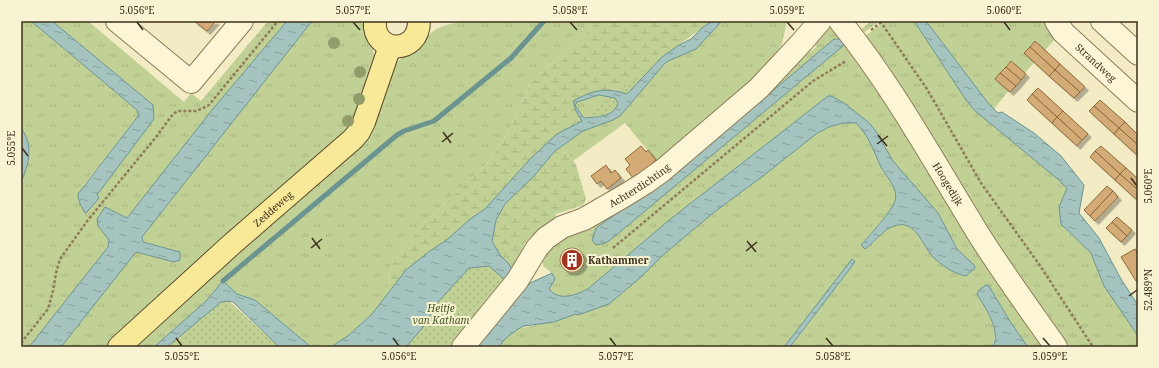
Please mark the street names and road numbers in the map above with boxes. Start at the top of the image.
street label: Strandweg [1072,40,1120,85]
street label: Achterdichting [606,160,674,210]
street label: Hoogedijk [930,160,967,209]
street label: Zeddeweg [250,187,296,230]

